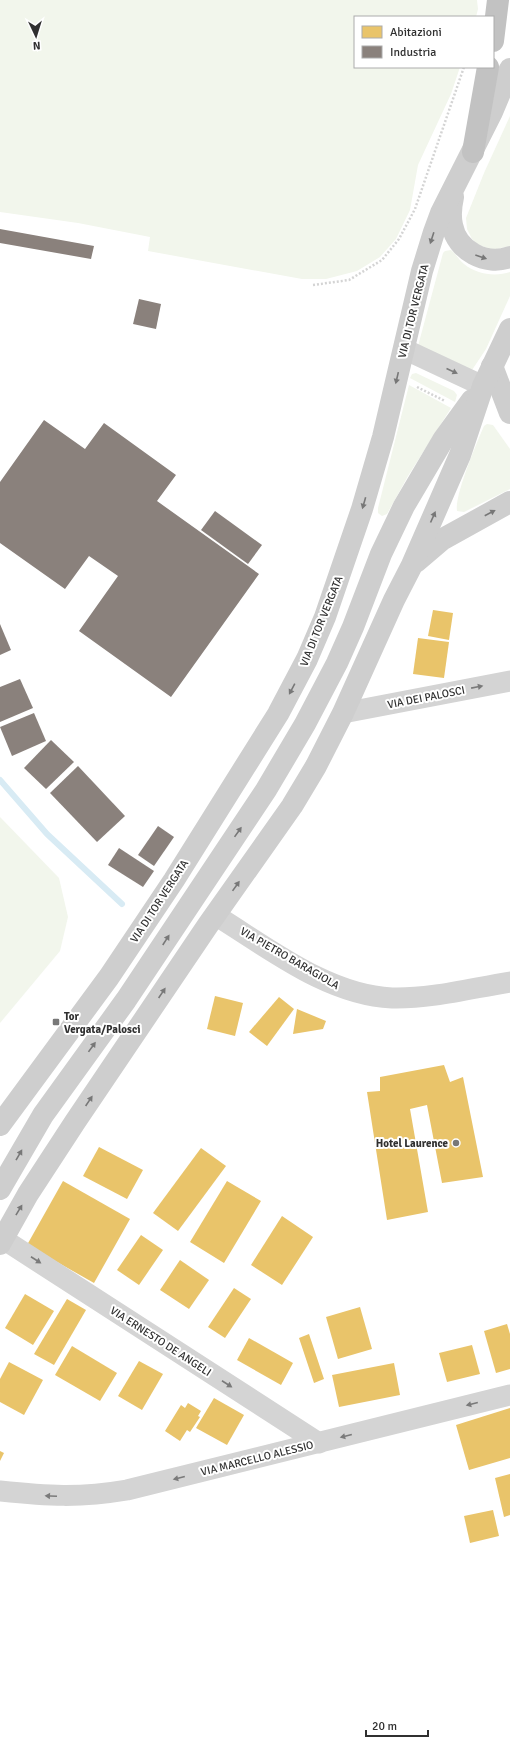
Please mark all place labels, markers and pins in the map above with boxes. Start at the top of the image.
place label: Tor Vergata/Palosci [64,1010,140,1036]
marker: Tor Vergata/Palosci [51,1017,61,1027]
place label: Hotel Laurence [376,1137,449,1150]
marker: Hotel Laurence [451,1138,461,1148]

